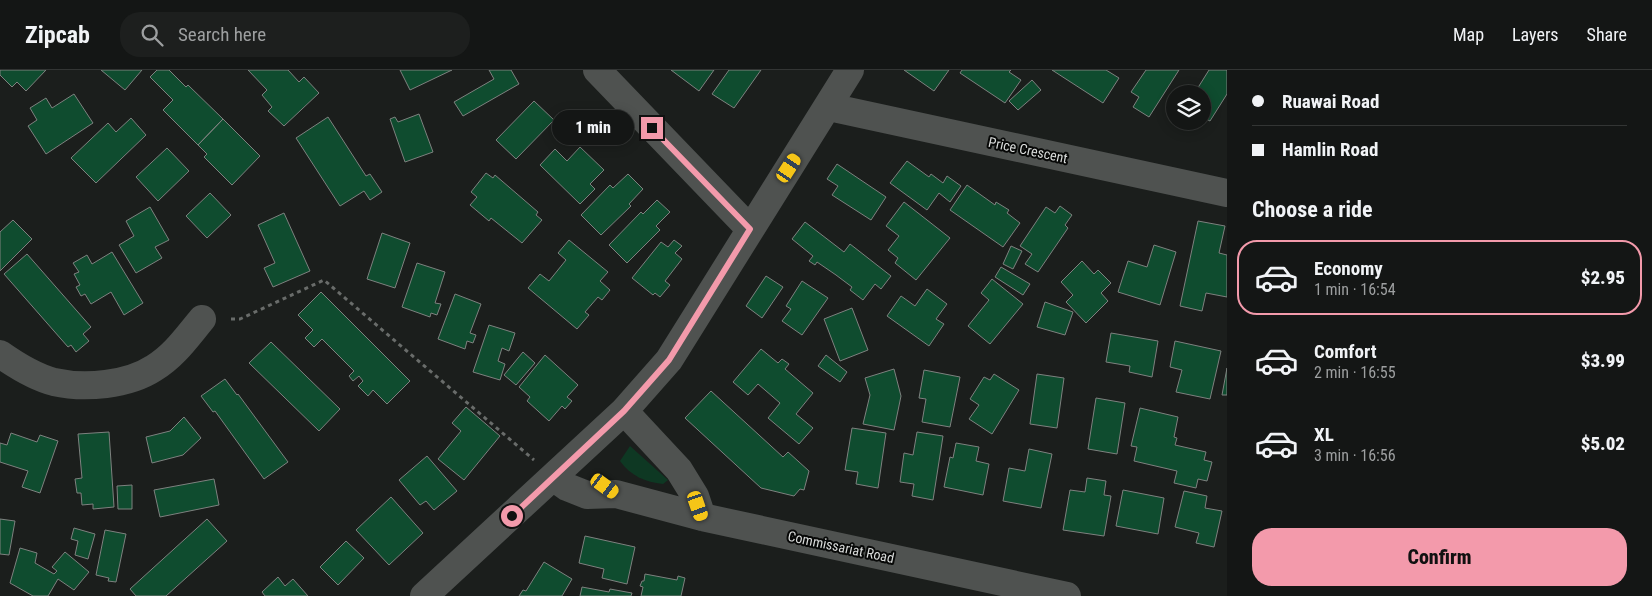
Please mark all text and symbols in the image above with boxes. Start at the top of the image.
search box [120,12,470,57]
text: Zipcab [25,21,90,49]
icon: search [138,21,166,49]
text: Search here [178,23,266,46]
text: Map [1453,24,1484,45]
text: Layers [1512,24,1559,45]
text: Share [1587,24,1627,45]
map controls [1166,85,1211,130]
button: layers [1166,85,1211,130]
text: Ruawai Road [1282,90,1379,113]
callout: 1 min [552,110,634,146]
route end [641,117,663,139]
text: 1 min [575,118,611,137]
street label: Price Crescent [987,134,1069,166]
text: Hamlin Road [1282,138,1378,161]
car [774,151,803,185]
text: Choose a ride [1252,197,1373,222]
icon: car [1254,255,1299,300]
text: Economy [1314,257,1383,280]
text: $2.95 [1581,266,1625,289]
text: 1 min · 16:54 [1314,280,1396,299]
icon: car [1254,338,1299,383]
text: Comfort [1314,340,1377,363]
text: $3.99 [1581,349,1625,372]
text: 2 min · 16:55 [1314,363,1396,382]
icon: car [1254,421,1299,466]
text: XL [1314,423,1334,446]
text: $5.02 [1581,432,1625,455]
text: 3 min · 16:56 [1314,446,1396,465]
car [588,471,621,501]
car [686,489,709,523]
route start [501,505,523,527]
street label: Commissariat Road [786,528,896,566]
button: Confirm [1252,528,1627,586]

